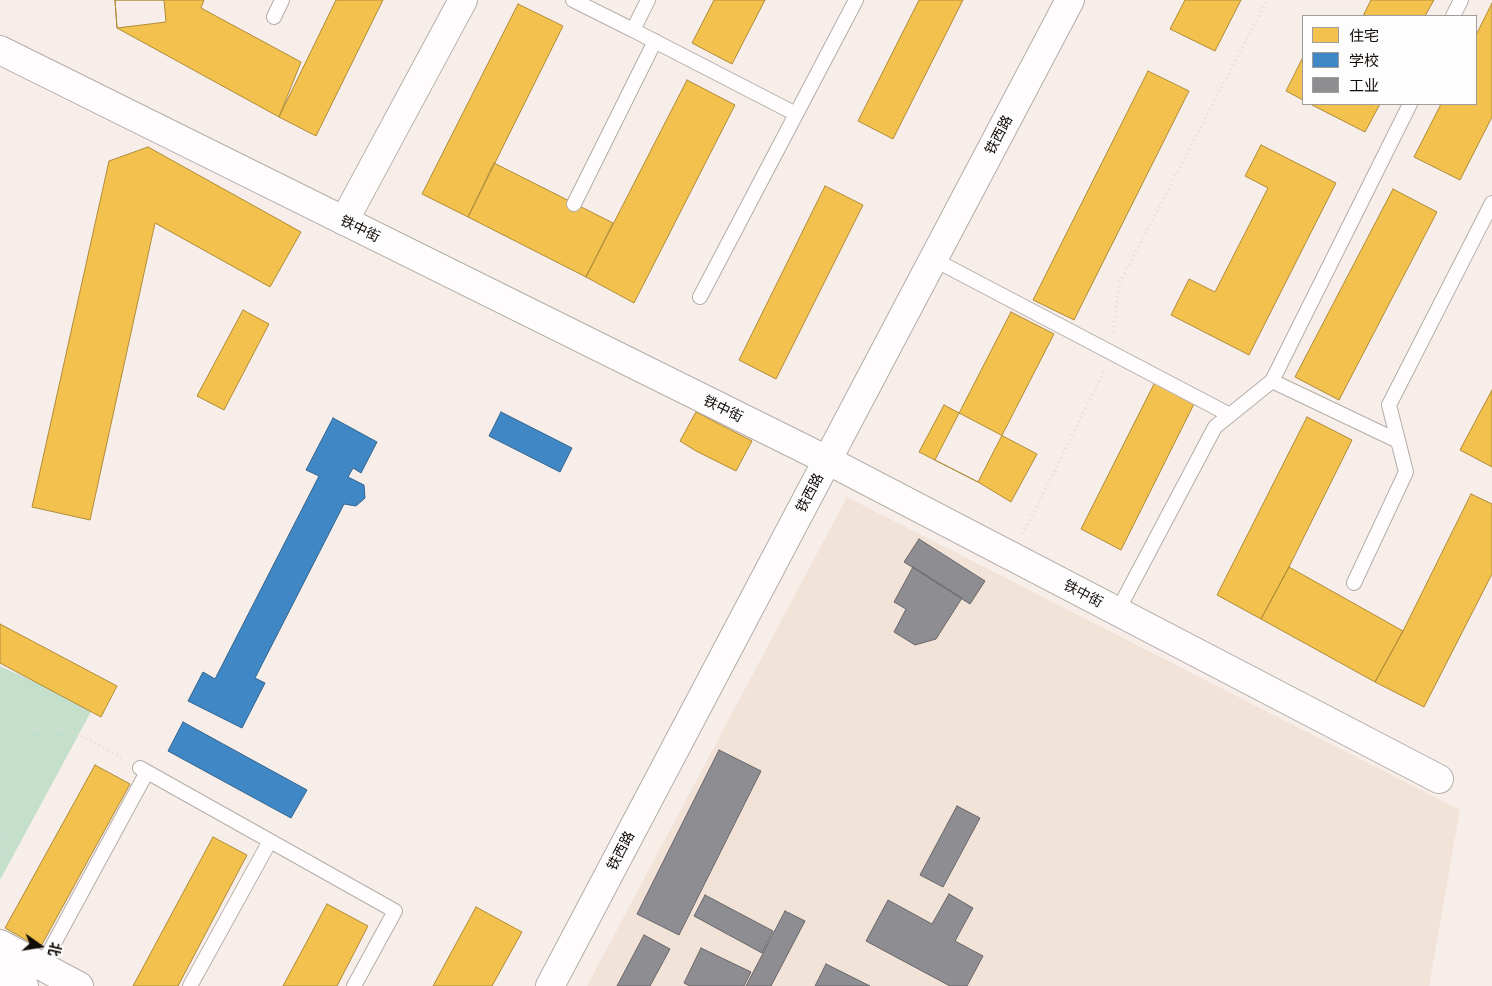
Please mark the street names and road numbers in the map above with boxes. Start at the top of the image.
street label: 铁西路 [982,113,1016,157]
street label: 铁中街 [337,212,383,246]
street label: 铁中街 [700,392,746,426]
street label: 铁西路 [793,471,827,515]
street label: 铁中街 [1061,577,1105,611]
street label: 铁西路 [604,829,638,873]

